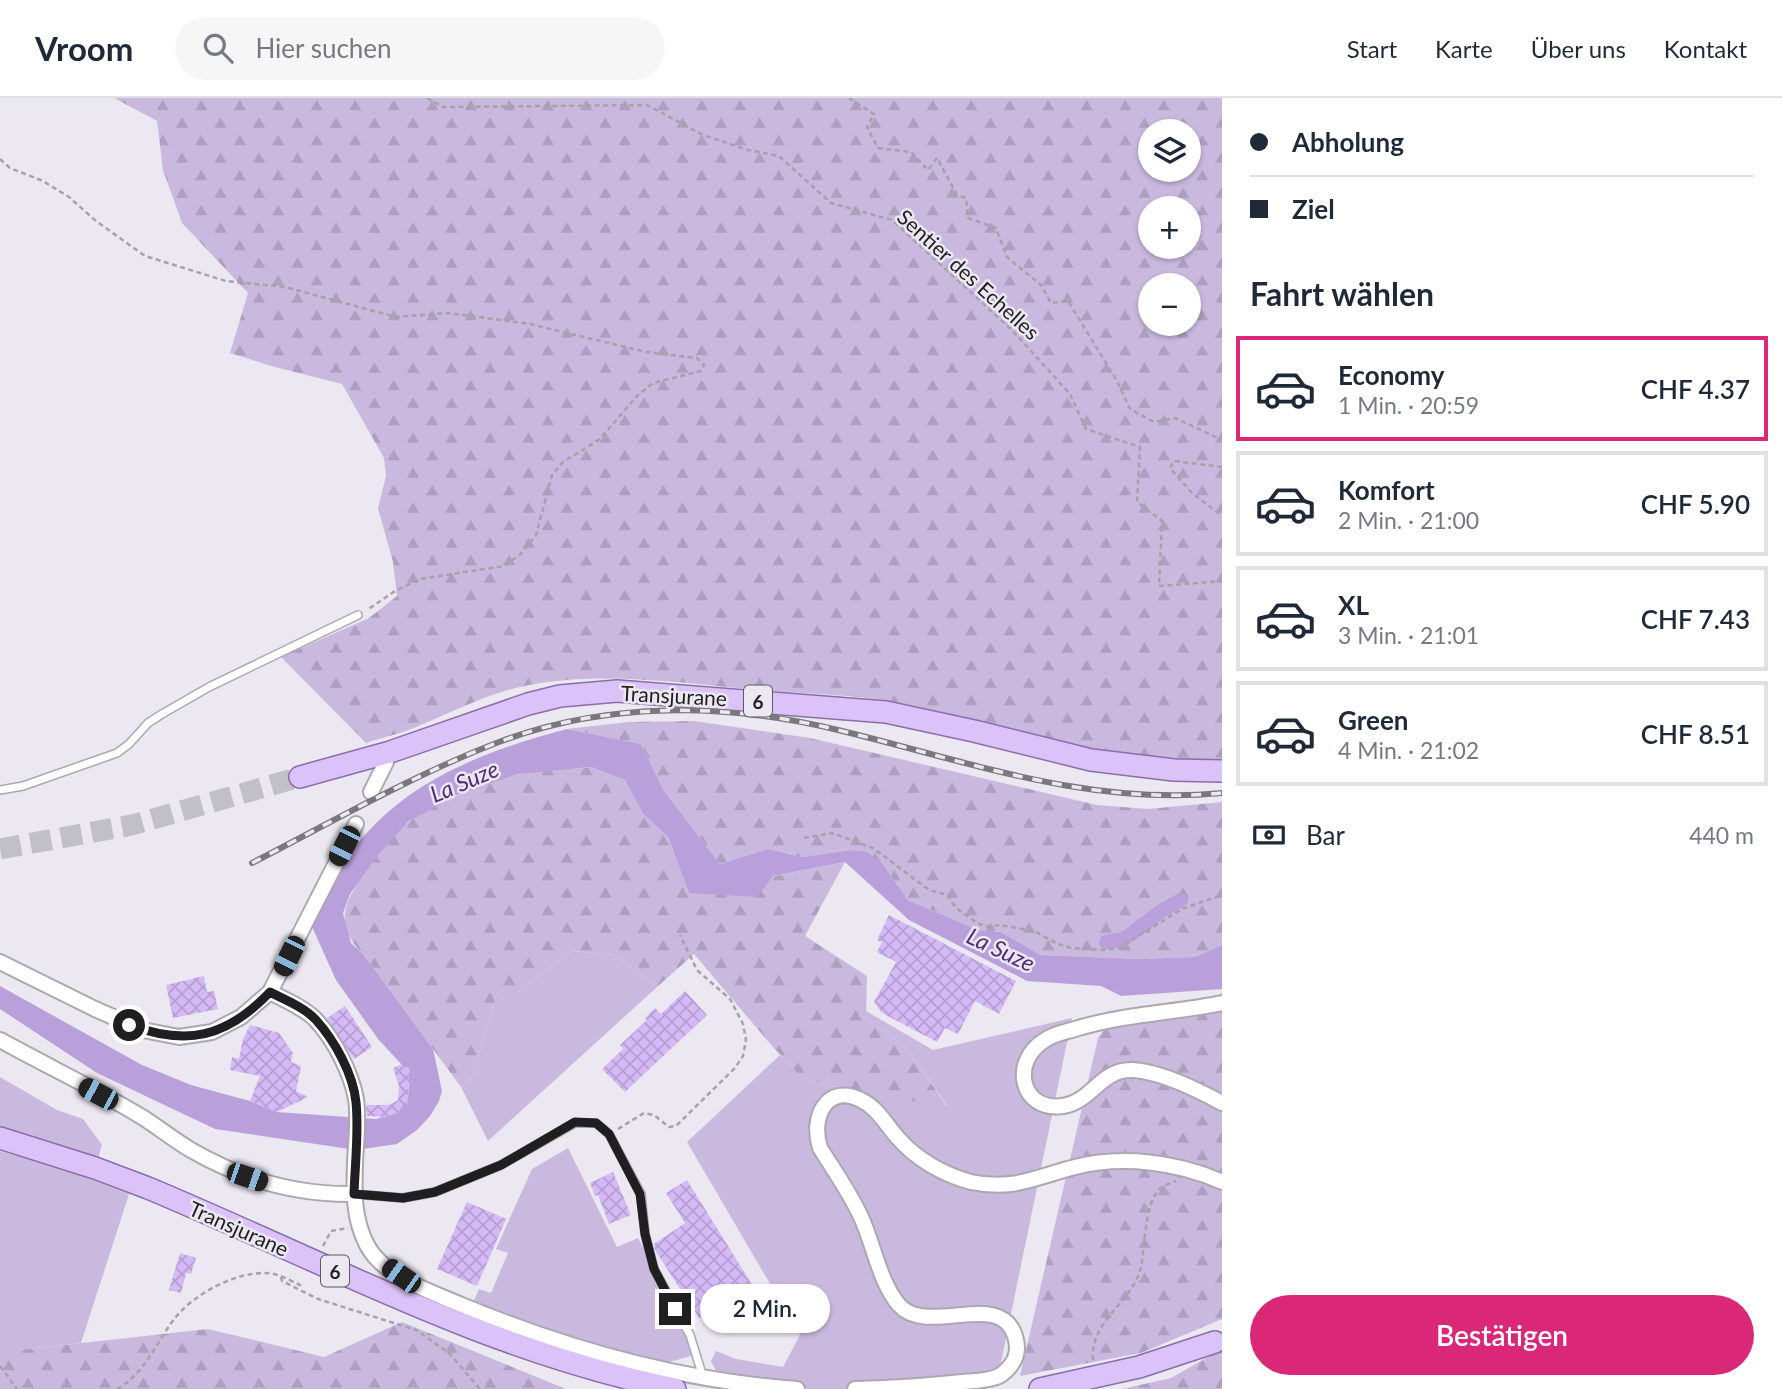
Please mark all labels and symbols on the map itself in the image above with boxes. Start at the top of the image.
street label: Sentier des Echelles [893,204,1045,344]
street label: Transjurane [620,680,728,710]
road number: 6 [744,686,772,716]
water label: La Suze [425,754,503,808]
car [326,823,363,869]
water label: La Suze [963,921,1039,977]
car [271,933,308,979]
route start [113,1009,145,1041]
car [75,1075,122,1113]
car [224,1160,271,1194]
street label: Transjurane [185,1195,293,1261]
car [378,1255,425,1297]
road number: 6 [321,1256,349,1287]
callout: 2 Min. [700,1284,829,1334]
route end [659,1293,691,1325]

